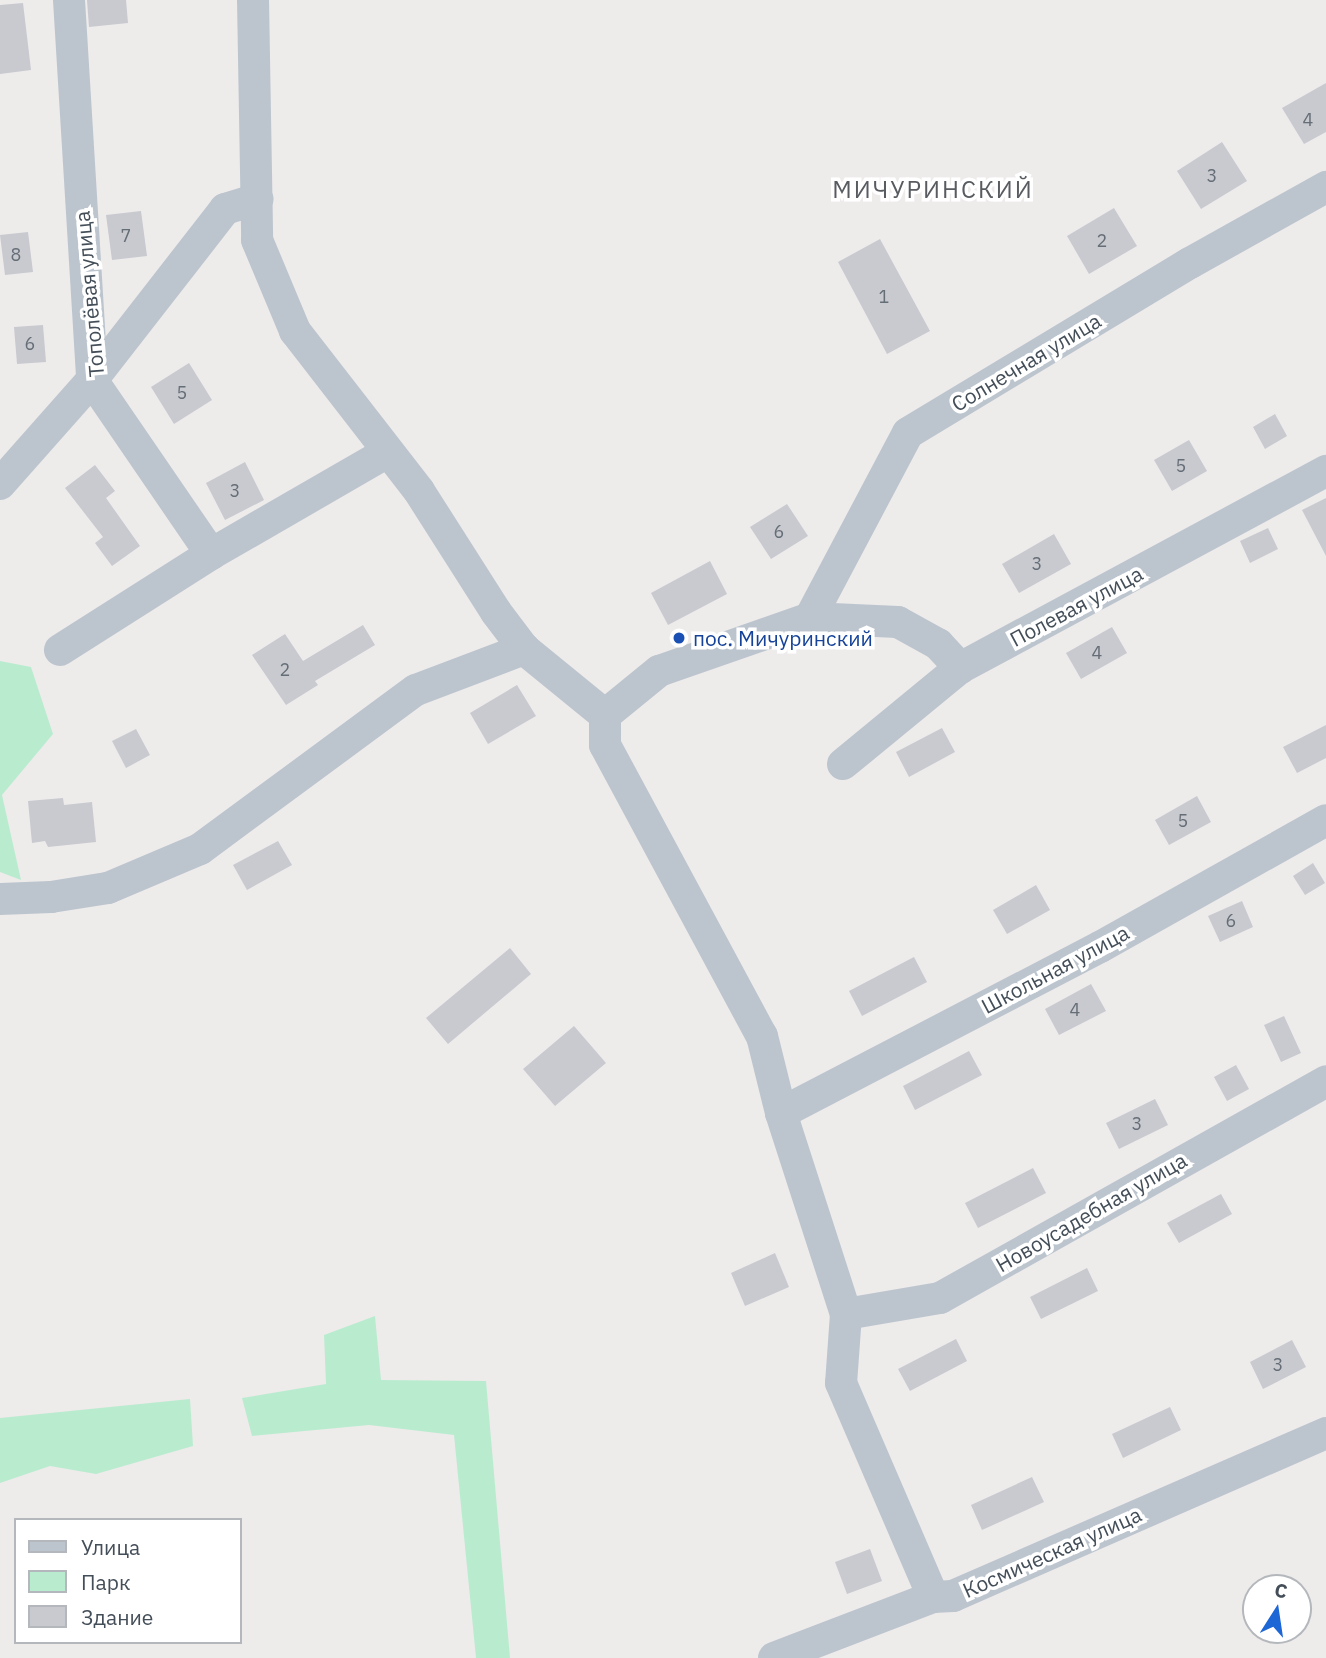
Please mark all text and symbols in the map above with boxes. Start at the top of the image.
house number: 4 [1303,109,1313,131]
house number: 3 [1207,165,1217,187]
district label: МИЧУРИНСКИЙ [834,176,1032,204]
street label: Тополёвая улица [69,210,109,378]
house number: 7 [121,225,131,247]
house number: 2 [1097,230,1107,252]
house number: 8 [11,244,21,266]
house number: 1 [879,286,889,308]
street label: Солнечная улица [947,308,1105,416]
house number: 6 [25,333,35,355]
house number: 5 [177,382,187,404]
house number: 5 [1176,455,1186,477]
house number: 3 [230,480,240,502]
house number: 6 [774,521,784,543]
house number: 3 [1032,553,1042,575]
street label: Полевая улица [1005,560,1147,652]
place label: пос. Мичуринский [693,625,873,651]
marker: пос. Мичуринский [671,630,687,646]
house number: 4 [1092,642,1102,664]
house number: 2 [280,659,290,681]
house number: 5 [1178,810,1188,832]
house number: 6 [1226,910,1236,932]
street label: Школьная улица [977,919,1133,1019]
house number: 4 [1070,999,1080,1021]
house number: 3 [1132,1113,1142,1135]
street label: Новоусадебная улица [991,1147,1191,1277]
house number: 3 [1273,1354,1283,1376]
street label: Космическая улица [959,1501,1145,1603]
legend [14,1518,242,1644]
text: Улица [81,1533,140,1561]
text: Парк [81,1568,131,1596]
north arrow [1242,1574,1312,1644]
text: С [1272,1577,1289,1603]
text: Здание [81,1603,153,1631]

